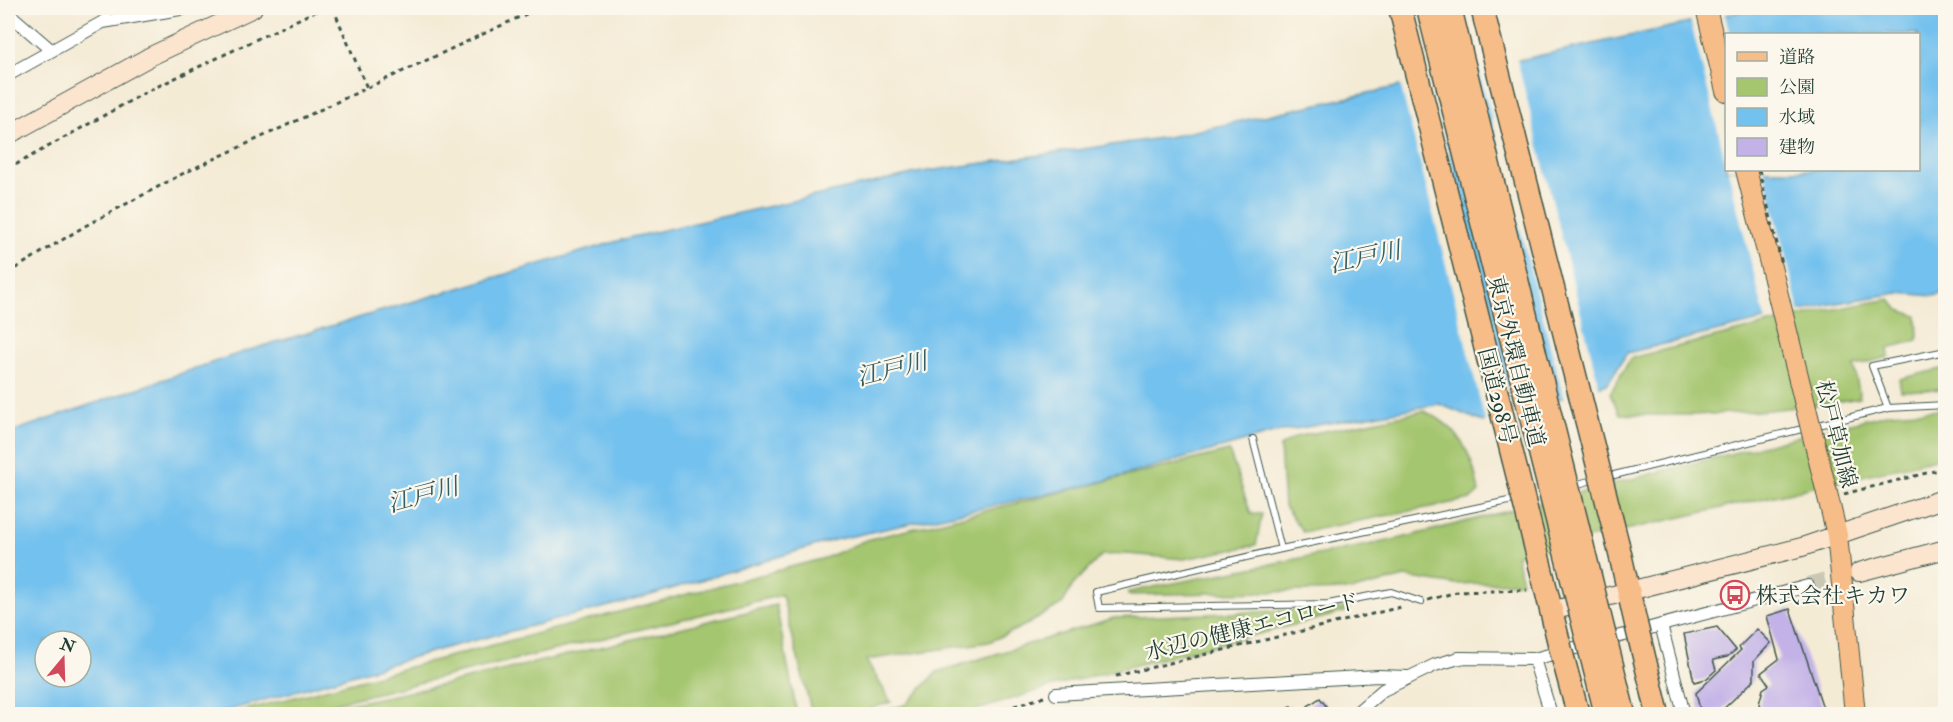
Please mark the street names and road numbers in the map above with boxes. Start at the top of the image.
street label: 東京外環自動車道 [1481,272,1551,450]
street label: 国道298号 [1472,345,1523,448]
street label: 松戸草加線 [1809,377,1863,491]
street label: 水辺の健康エコロード [1142,587,1362,667]

